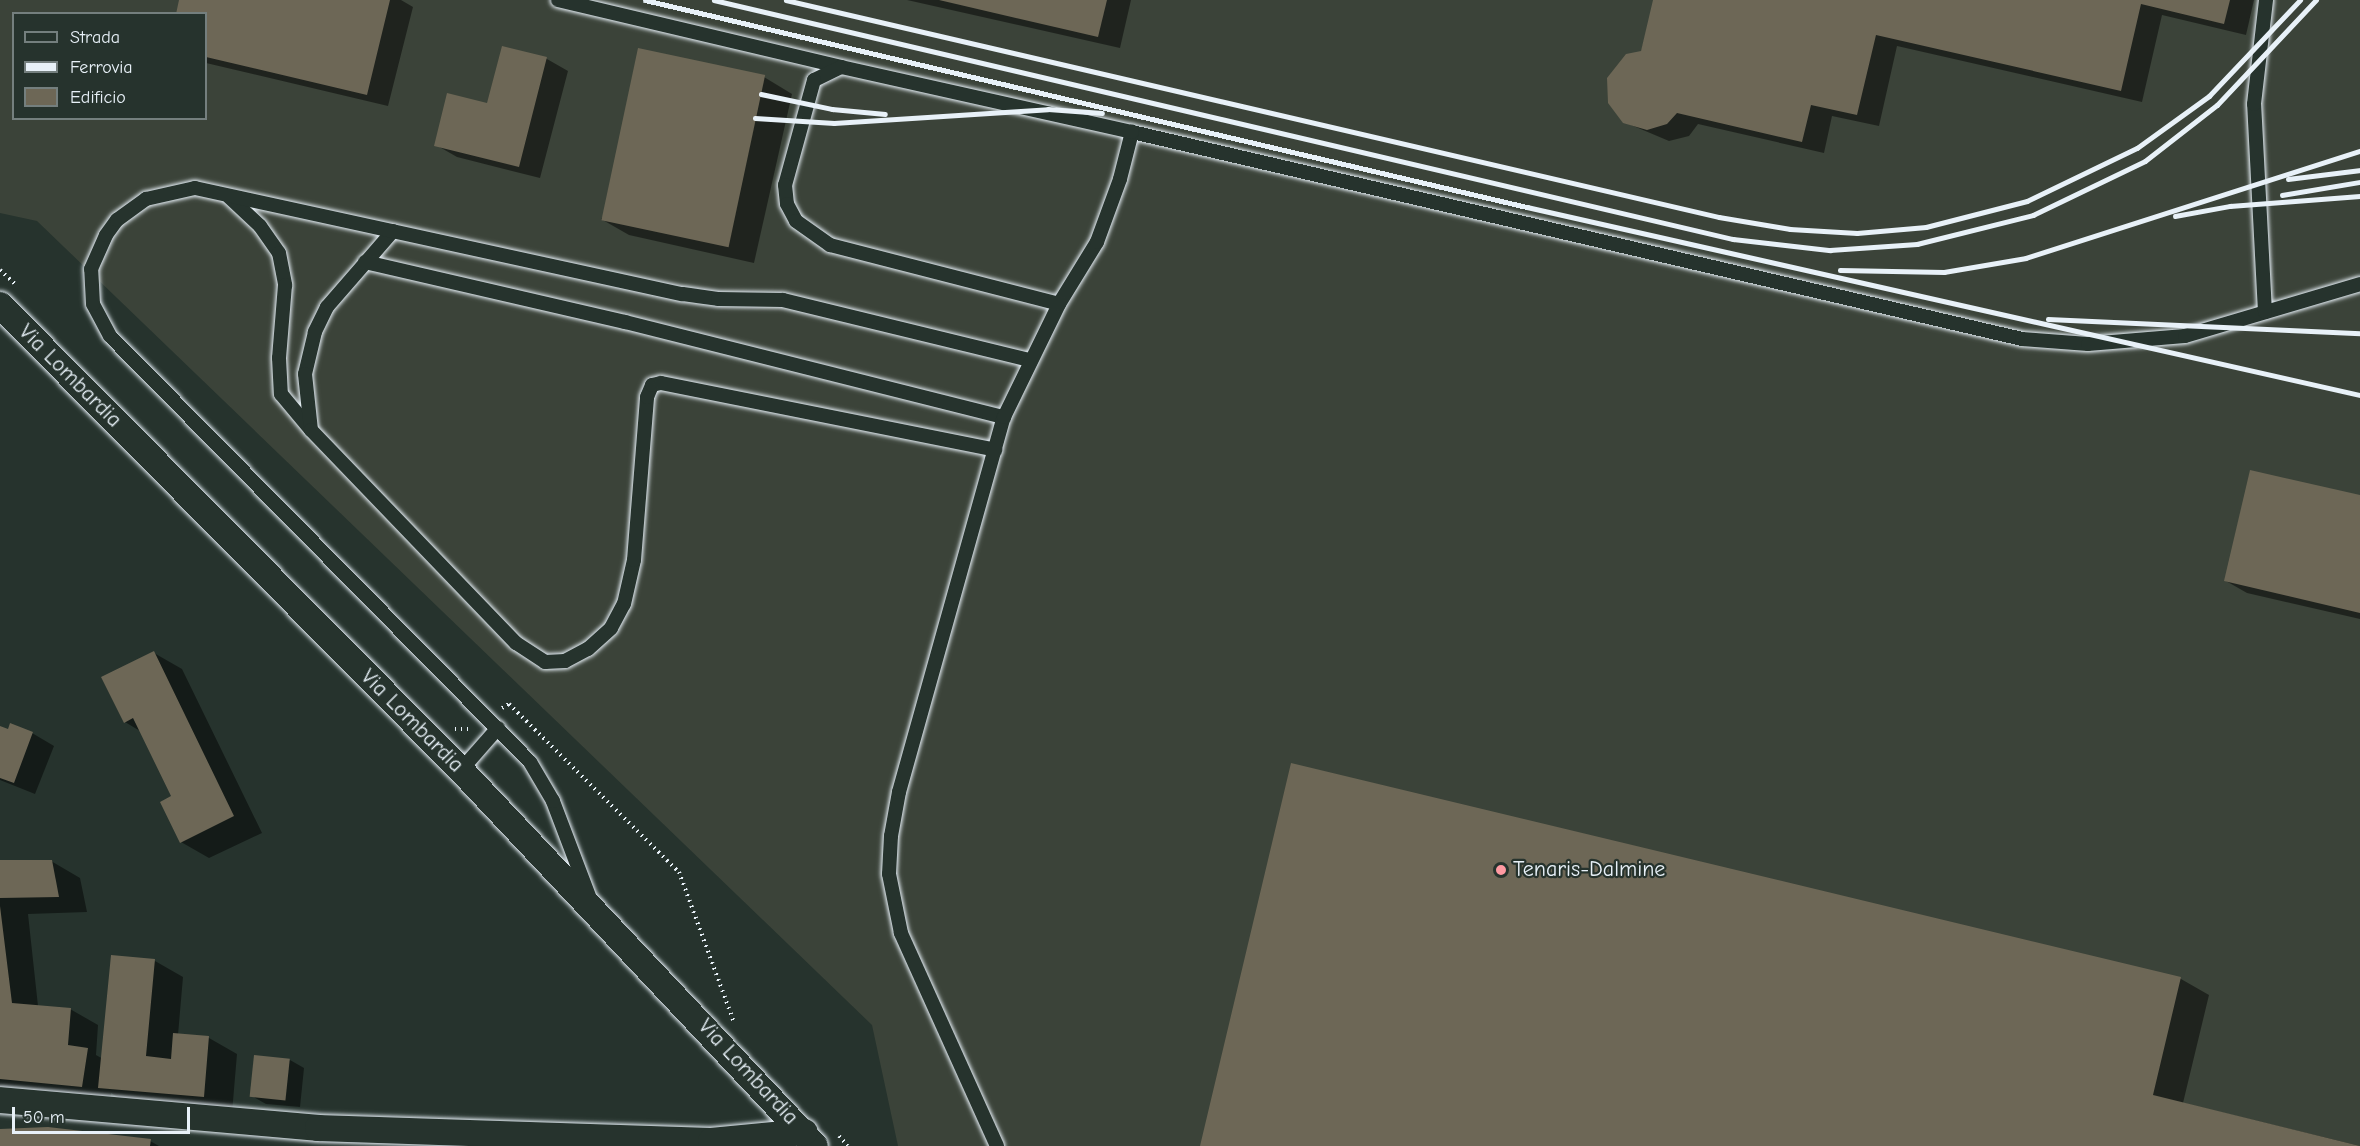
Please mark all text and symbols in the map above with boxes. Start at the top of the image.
legend [12,12,207,120]
text: Strada [70,27,120,48]
text: Ferrovia [70,57,133,78]
text: Edificio [70,87,126,108]
street label: Via Lombardia [13,319,127,433]
street label: Via Lombardia [355,664,469,778]
place label: Tenaris-Dalmine [1513,857,1665,883]
marker: Tenaris-Dalmine [1494,863,1508,877]
street label: Via Lombardia [692,1014,804,1130]
scale bar [15,1095,194,1133]
text: 50 m [23,1107,65,1128]

